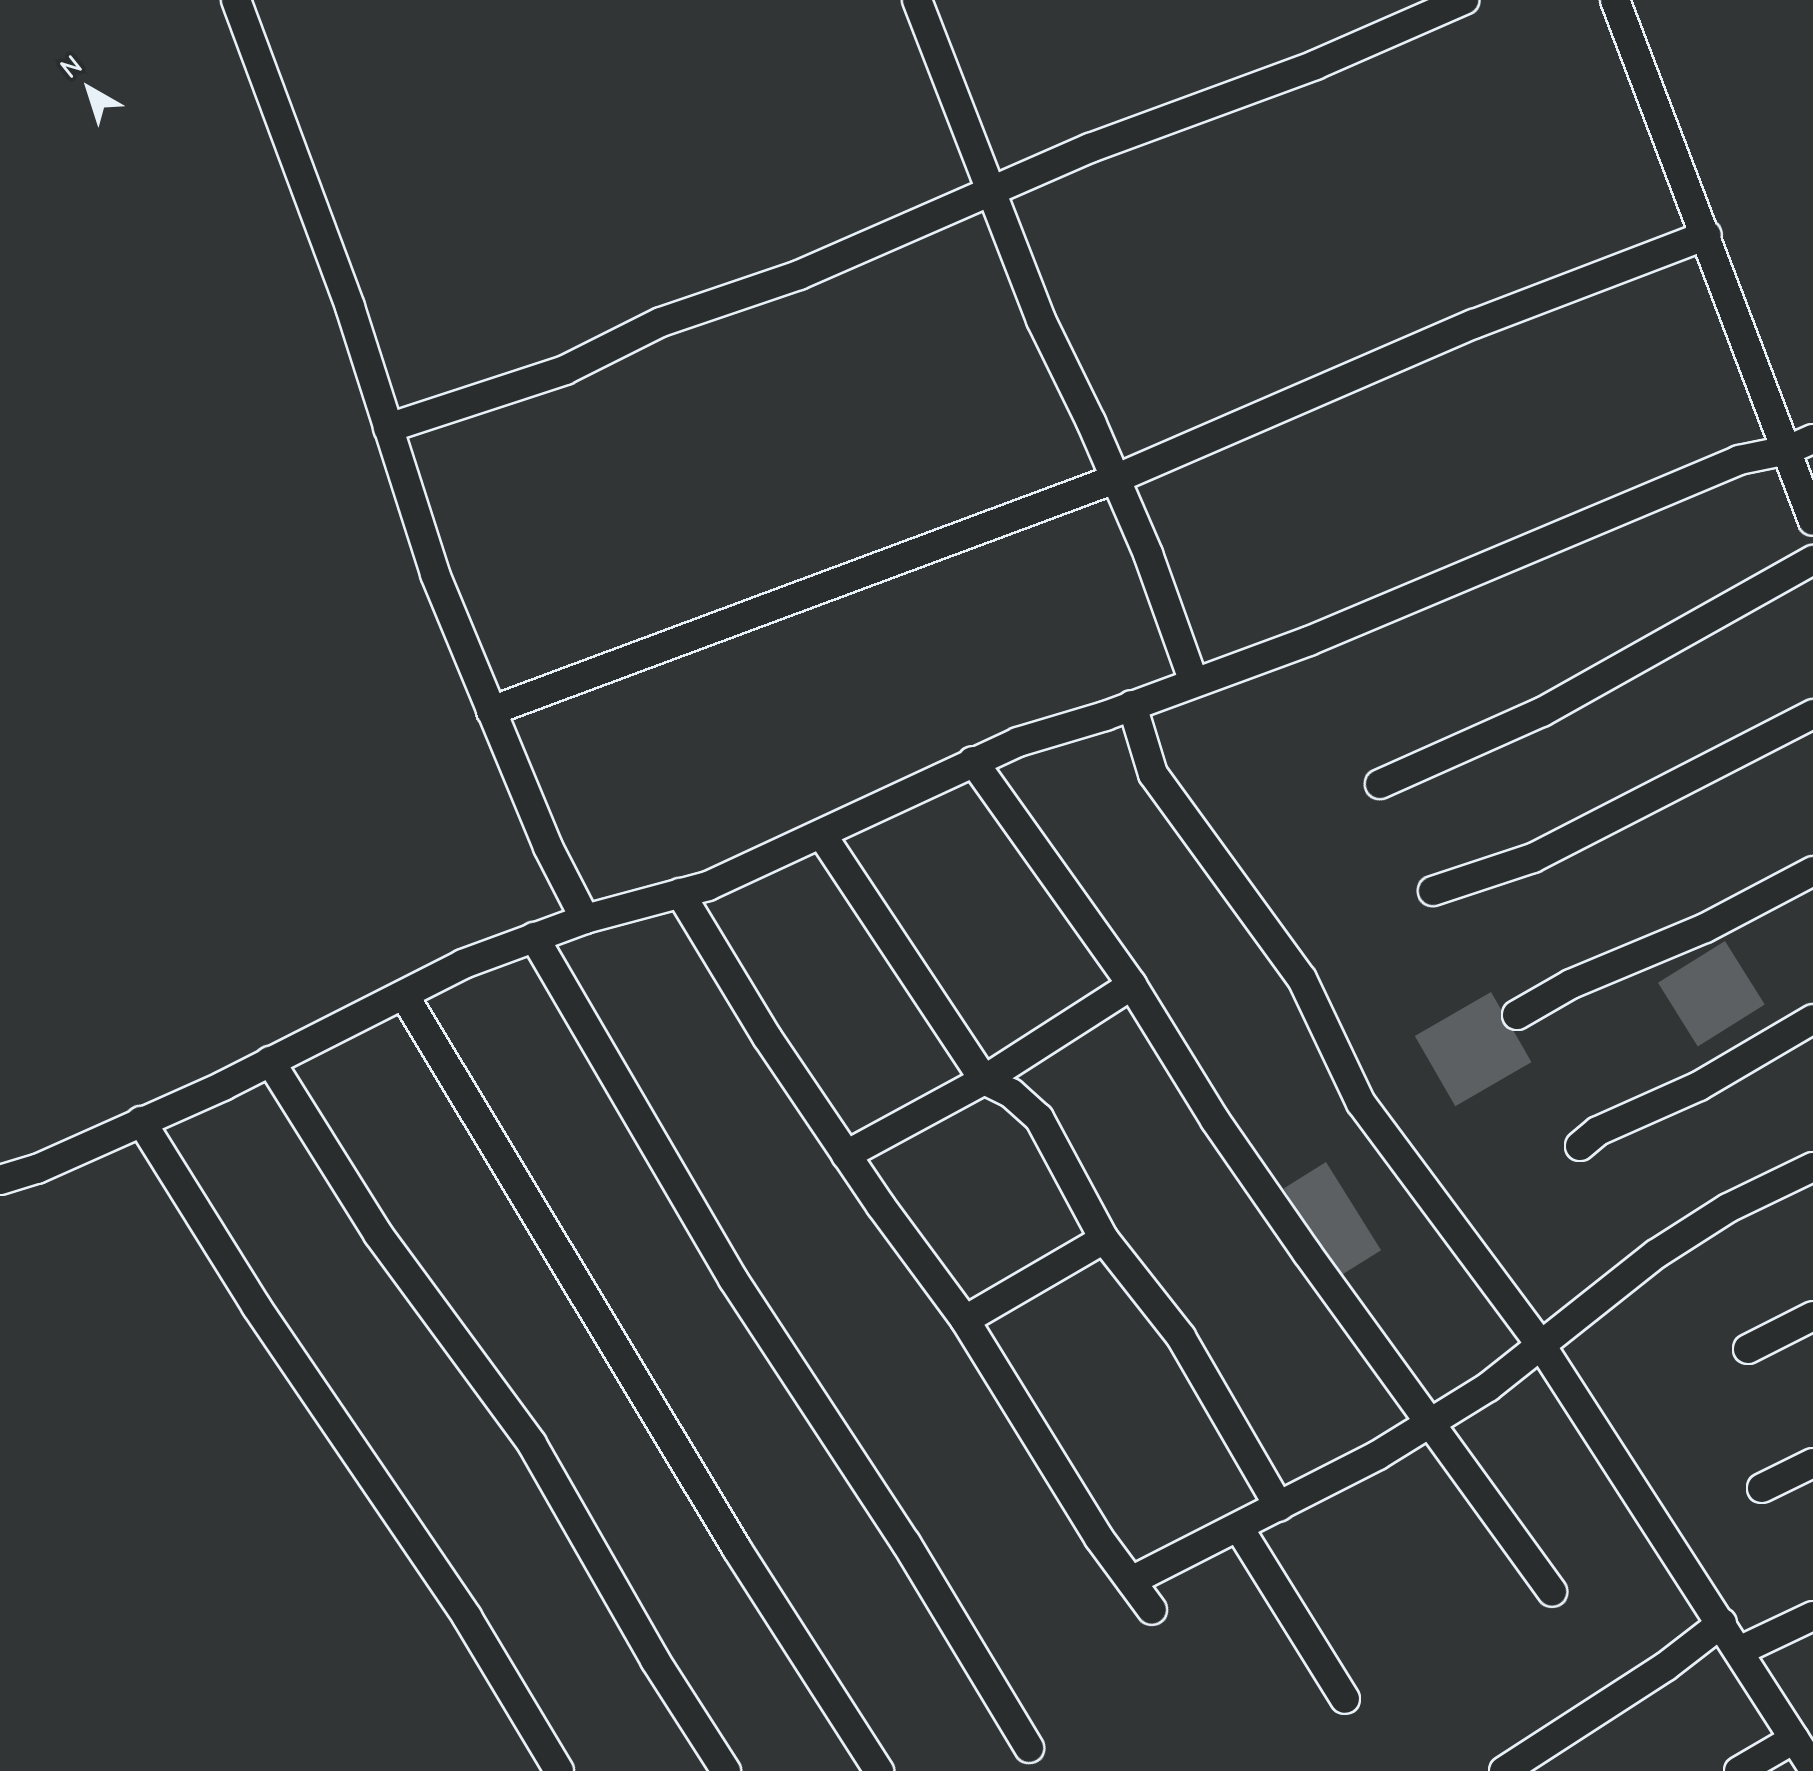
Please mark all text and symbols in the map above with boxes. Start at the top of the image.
north arrow [40,40,140,140]
text: N [54,49,88,85]

